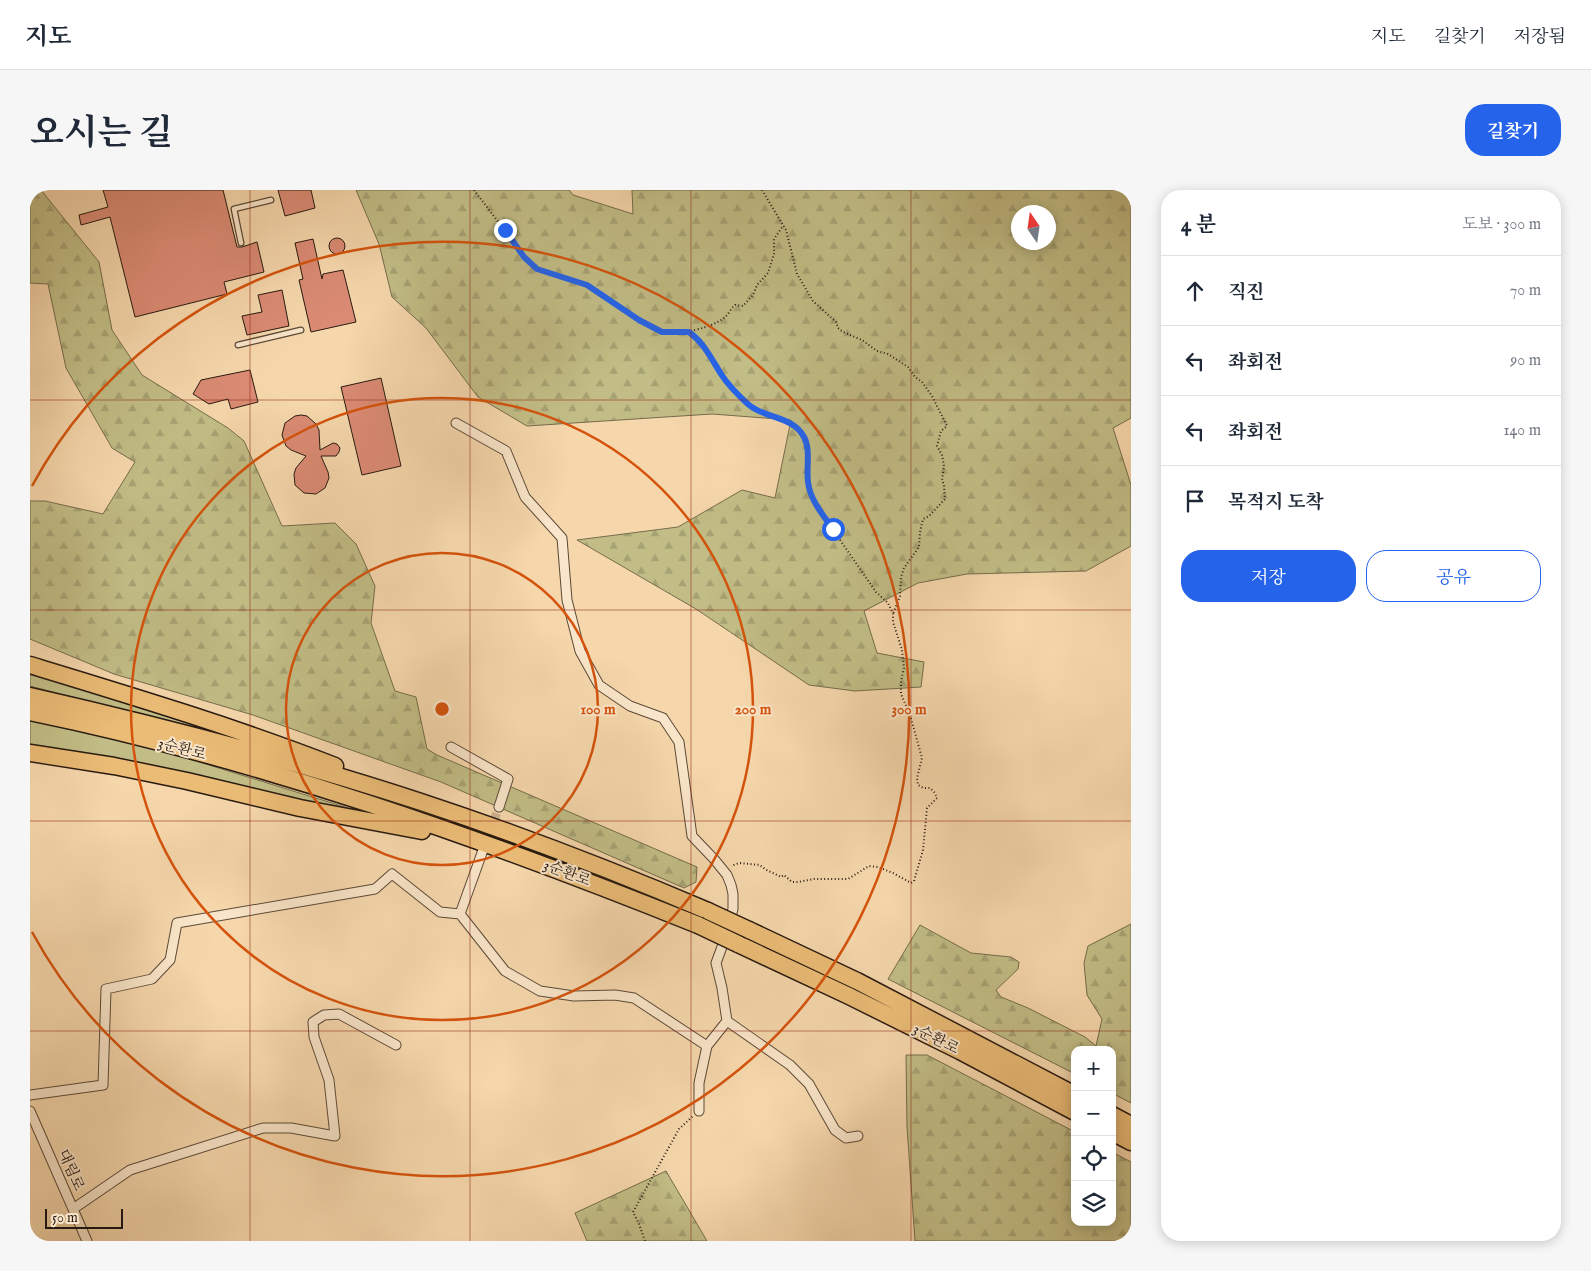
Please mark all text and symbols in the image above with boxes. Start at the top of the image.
text: 지도 [25,22,71,53]
text: 지도 [1371,26,1406,49]
text: 길찾기 [1434,26,1486,49]
text: 저장됨 [1514,26,1566,49]
button: 길찾기 [1465,104,1561,156]
text: 오시는 길 [30,112,173,157]
north arrow [1011,205,1056,250]
text: 4 분 [1181,212,1216,239]
text: 도보 · 300 m [1462,215,1541,235]
route end [494,219,517,242]
icon: ahead [1181,277,1209,305]
text: 직진 [1228,281,1265,305]
text: 70 m [1510,281,1541,301]
icon: left [1181,347,1209,375]
text: 좌회전 [1228,351,1283,375]
text: 90 m [1510,351,1541,371]
icon: left [1181,417,1209,445]
text: 좌회전 [1228,421,1283,445]
text: 140 m [1503,421,1541,441]
icon: arrive [1181,487,1209,515]
text: 목적지 도착 [1228,491,1324,515]
route start [822,518,845,541]
button: 저장 [1181,550,1356,602]
button: 공유 [1366,550,1541,602]
centre of rings [433,700,451,718]
text: 100 m [580,700,616,719]
text: 200 m [735,700,772,719]
text: 300 m [891,700,927,719]
street label: 3순환로 [156,733,209,765]
street label: 3순환로 [541,855,594,891]
street label: 3순환로 [910,1019,963,1059]
map controls [1071,1046,1116,1226]
button: + [1071,1046,1116,1091]
button: − [1071,1091,1116,1136]
button: locate [1071,1136,1116,1181]
street label: 대림로 [53,1146,89,1194]
button: layers [1071,1181,1116,1226]
scale bar [45,1206,122,1229]
text: 50 m [52,1209,78,1227]

